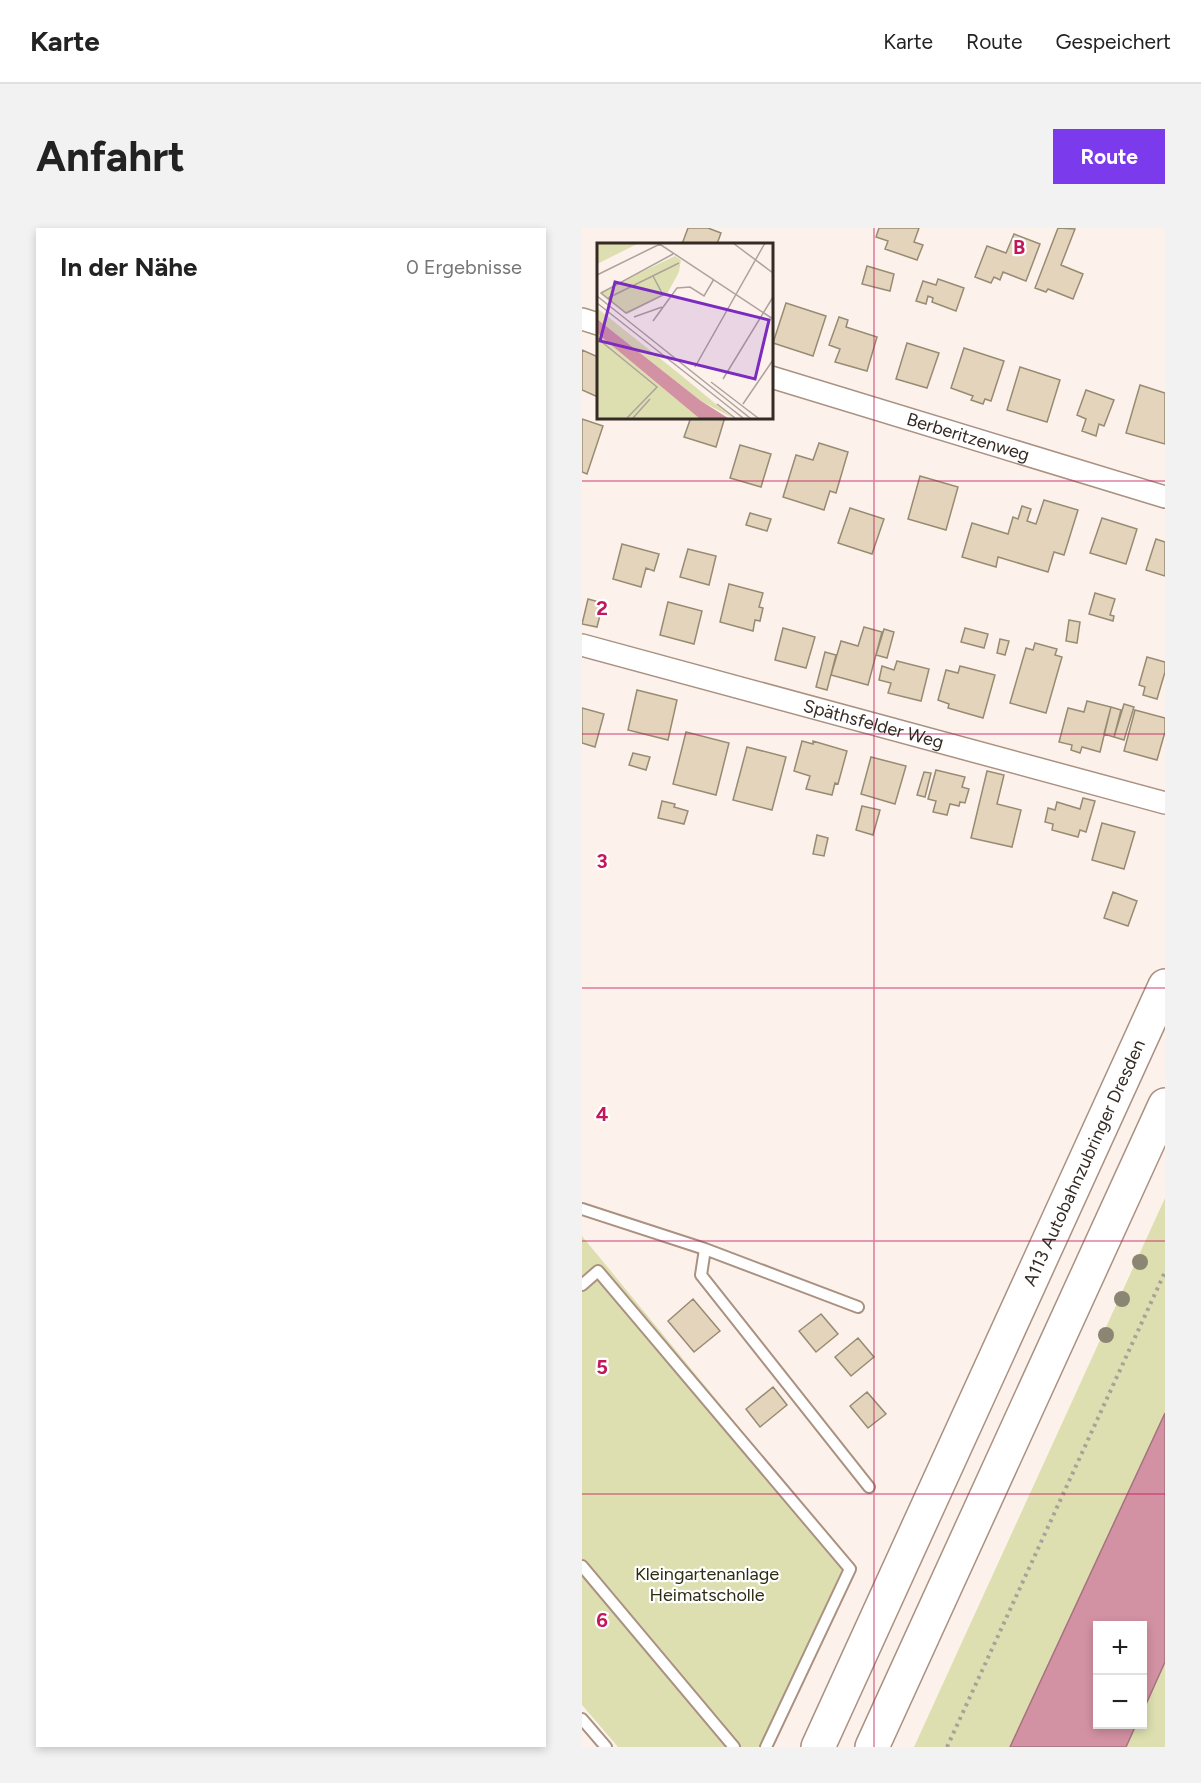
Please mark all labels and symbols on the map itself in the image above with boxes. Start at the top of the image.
text: B [1013,235,1025,259]
inset map [597,243,772,418]
street label: Berberitzenweg [904,408,1032,466]
text: 2 [596,596,608,620]
street label: Späthsfelder Weg [801,694,946,754]
text: 3 [596,849,608,873]
street label: A113 Autobahnzubringer Dresden [1019,1036,1150,1290]
text: 4 [596,1102,609,1126]
text: 5 [596,1355,608,1379]
park label: Kleingartenanlage Heimatscholle [635,1563,779,1606]
text: 6 [596,1608,608,1632]

